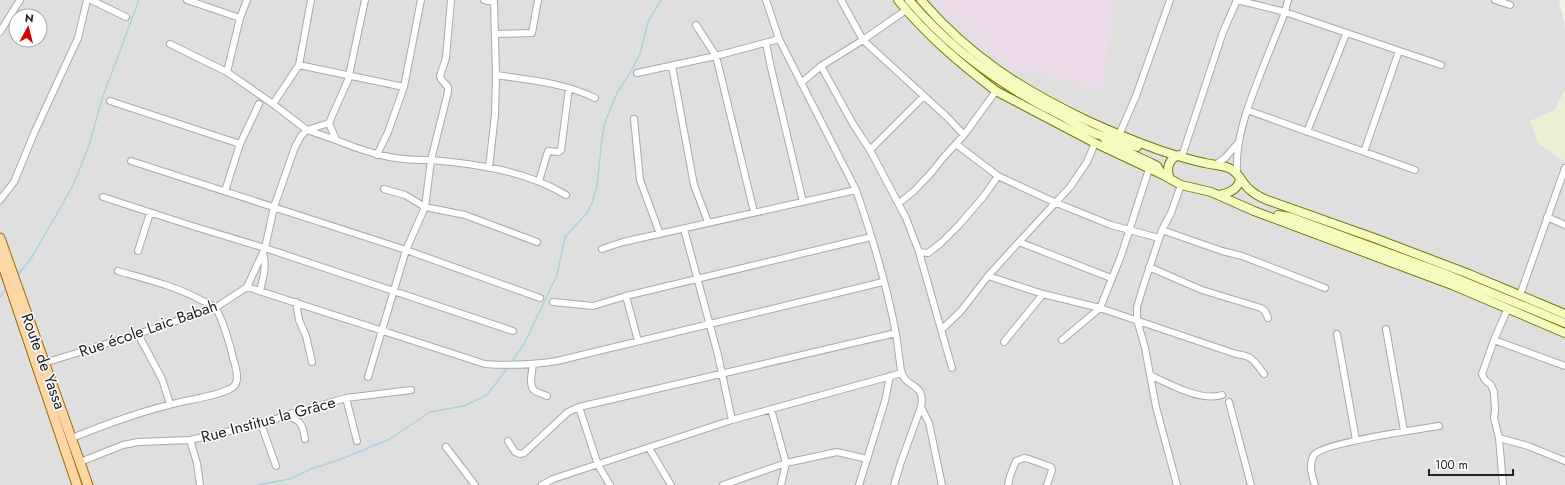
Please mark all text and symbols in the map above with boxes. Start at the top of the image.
north arrow [8,8,48,48]
text: N [24,10,35,27]
street label: Rue école Laic Babah [76,294,221,363]
street label: Route de Yassa [15,310,72,412]
street label: Rue Institus la Grâce [198,390,338,448]
scale bar [1429,451,1513,477]
text: 100 m [1435,456,1468,474]

